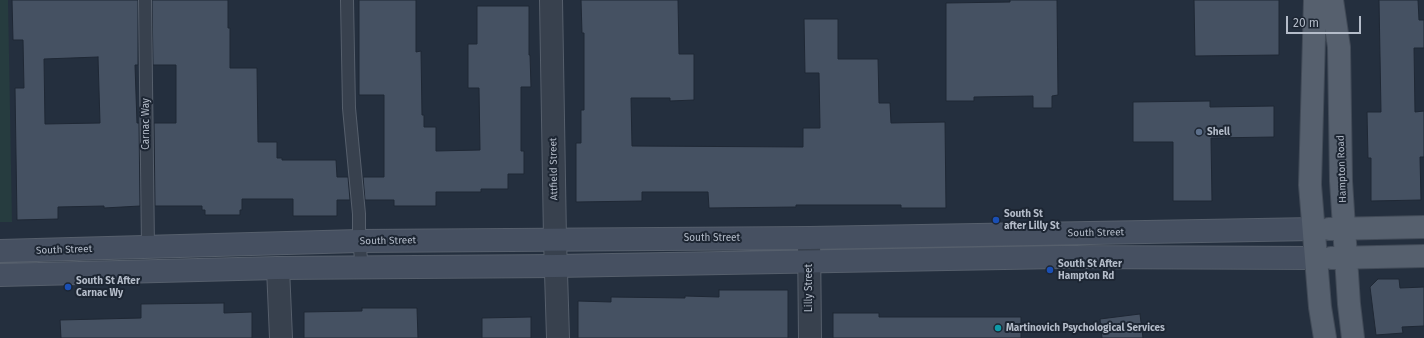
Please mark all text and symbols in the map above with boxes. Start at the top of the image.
scale bar [1288,8,1363,34]
text: 20 m [1293,16,1319,30]
street label: Carnac Way [140,98,152,150]
place label: Shell [1207,126,1230,138]
marker: Shell [1194,127,1204,137]
street label: Hampton Road [1335,135,1349,203]
street label: Attfield Street [547,138,561,200]
place label: South St after Lilly St [1004,208,1060,232]
marker: South St after Lilly St [991,215,1001,225]
street label: South Street [1068,227,1124,239]
street label: South Street [684,232,740,244]
street label: South Street [360,235,416,247]
street label: South Street [36,243,92,257]
place label: South St After Hampton Rd [1058,258,1122,282]
street label: Lilly Street [803,264,815,312]
marker: South St After Hampton Rd [1045,265,1055,275]
place label: South St After Carnac Wy [76,275,140,298]
marker: South St After Carnac Wy [63,282,73,292]
place label: Martinovich Psychological Services [1006,322,1165,334]
marker: Martinovich Psychological Services [993,323,1003,333]

